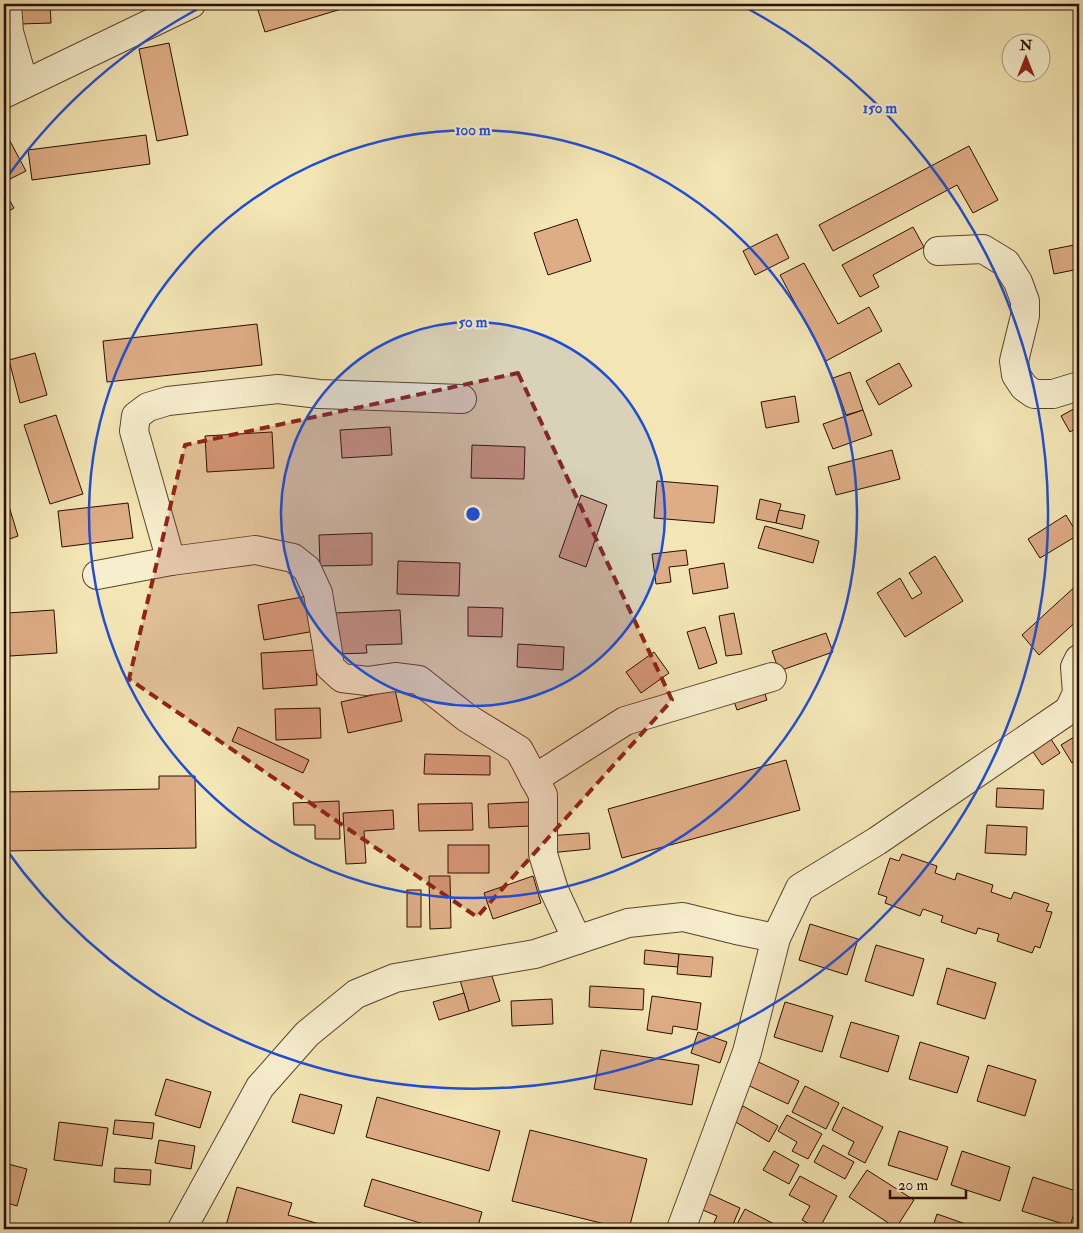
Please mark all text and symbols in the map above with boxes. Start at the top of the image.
north arrow [1000,32,1050,82]
text: N [1019,37,1033,54]
text: 150 m [863,99,897,118]
text: 100 m [455,121,491,140]
text: 50 m [459,313,488,332]
centre of rings [464,505,482,523]
scale bar [890,1168,967,1200]
text: 20 m [898,1176,928,1195]

